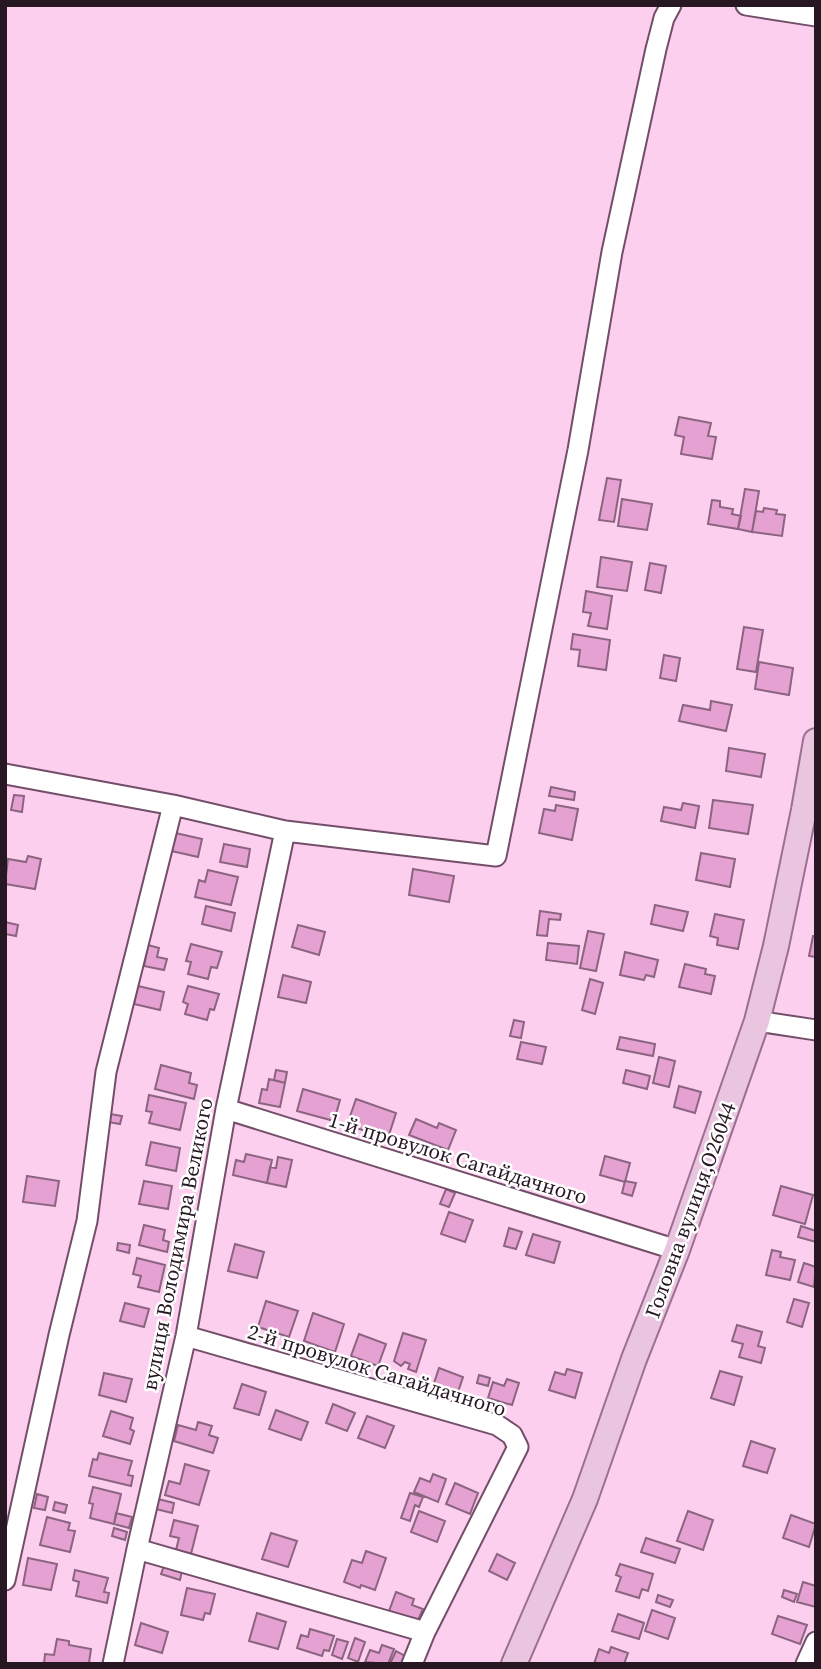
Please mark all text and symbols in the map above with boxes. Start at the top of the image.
street label: вулиця Володимира Великого [134,1095,220,1393]
street label: Головна вулиця,О26044 [637,1098,743,1322]
street label: 1-й провулок Сагайдачного [325,1105,591,1211]
street label: 2-й провулок Сагайдачного [244,1317,510,1423]

